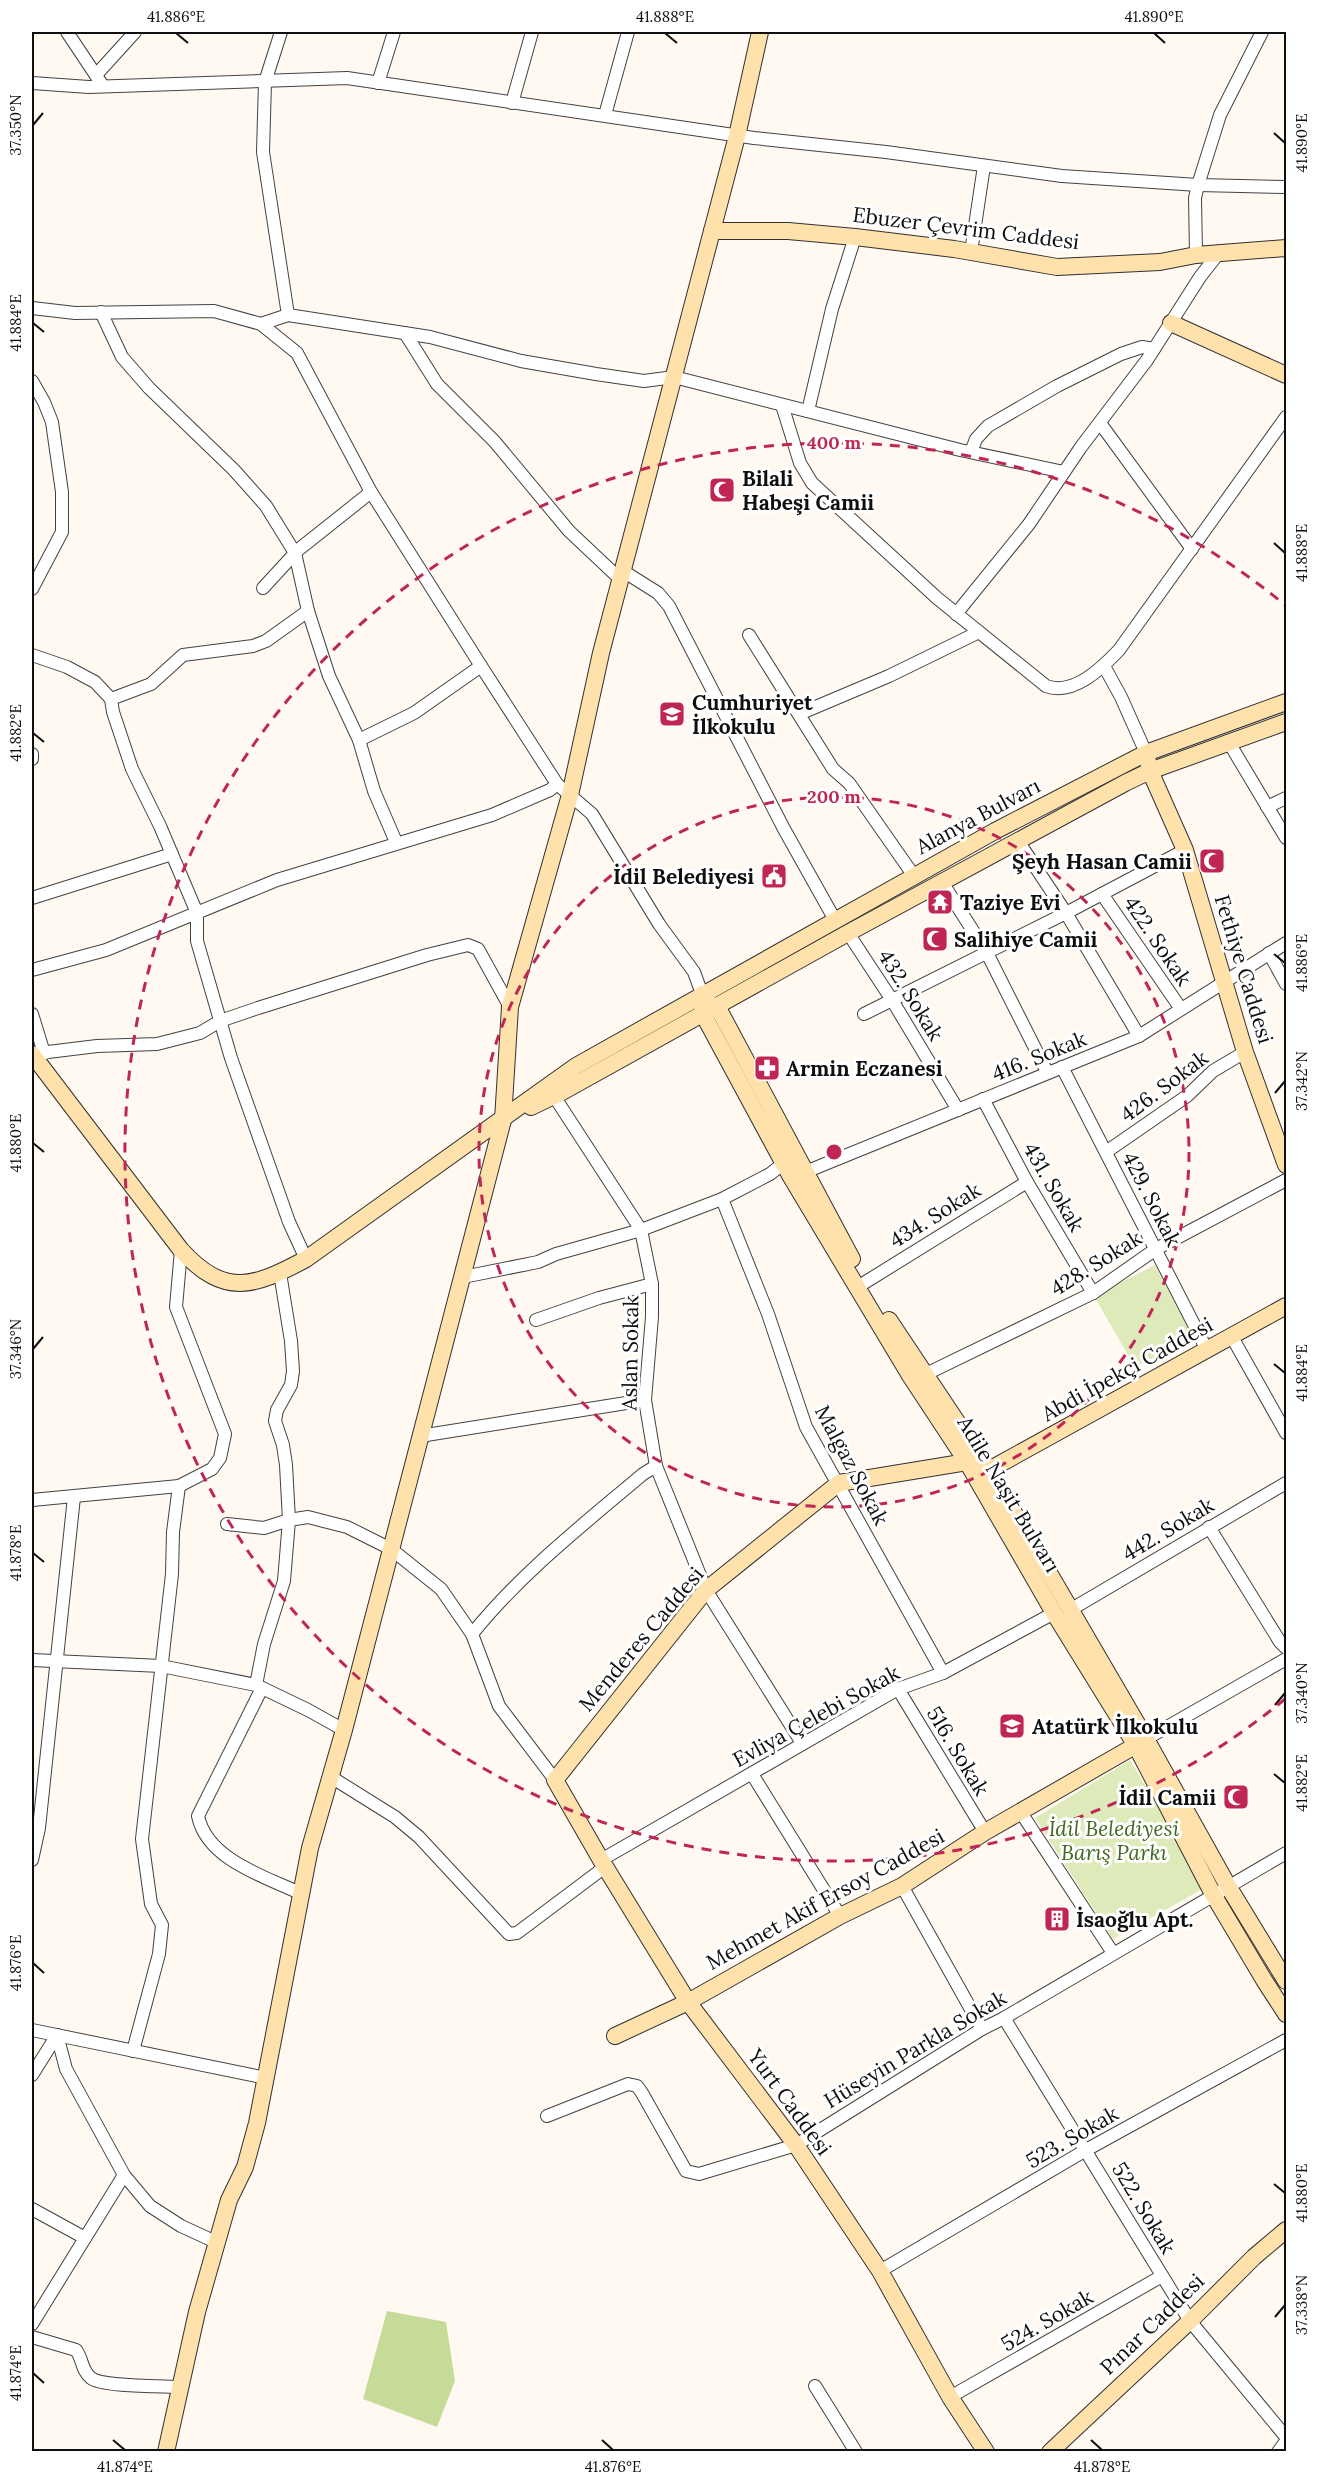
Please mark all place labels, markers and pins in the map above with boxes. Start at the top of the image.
place label: Bilali Habeşi Camii [742,465,874,516]
mosque icon: Bilali Habeşi Camii [707,475,737,505]
place label: Cumhuriyet İlkokulu [692,689,813,740]
school or university icon: Cumhuriyet İlkokulu [657,699,687,729]
mosque icon: Şeyh Hasan Camii [1197,846,1227,876]
place label: Şeyh Hasan Camii [1012,848,1192,875]
public building icon: İdil Belediyesi [759,861,789,891]
place label: İdil Belediyesi [613,863,754,890]
temple icon: Taziye Evi [925,887,955,917]
place label: Taziye Evi [960,889,1061,916]
mosque icon: Salihiye Camii [920,924,950,954]
place label: Salihiye Camii [954,926,1098,953]
pharmacy icon: Armin Eczanesi [752,1053,782,1083]
place label: Armin Eczanesi [786,1055,943,1082]
centre of rings [824,1142,844,1162]
school or university icon: Atatürk İlkokulu [997,1711,1027,1741]
place label: Atatürk İlkokulu [1032,1713,1198,1740]
mosque icon: İdil Camii [1221,1782,1251,1812]
place label: İdil Camii [1118,1784,1216,1811]
building icon: İsaoğlu Apt. [1042,1904,1072,1934]
place label: İsaoğlu Apt. [1076,1906,1193,1933]

